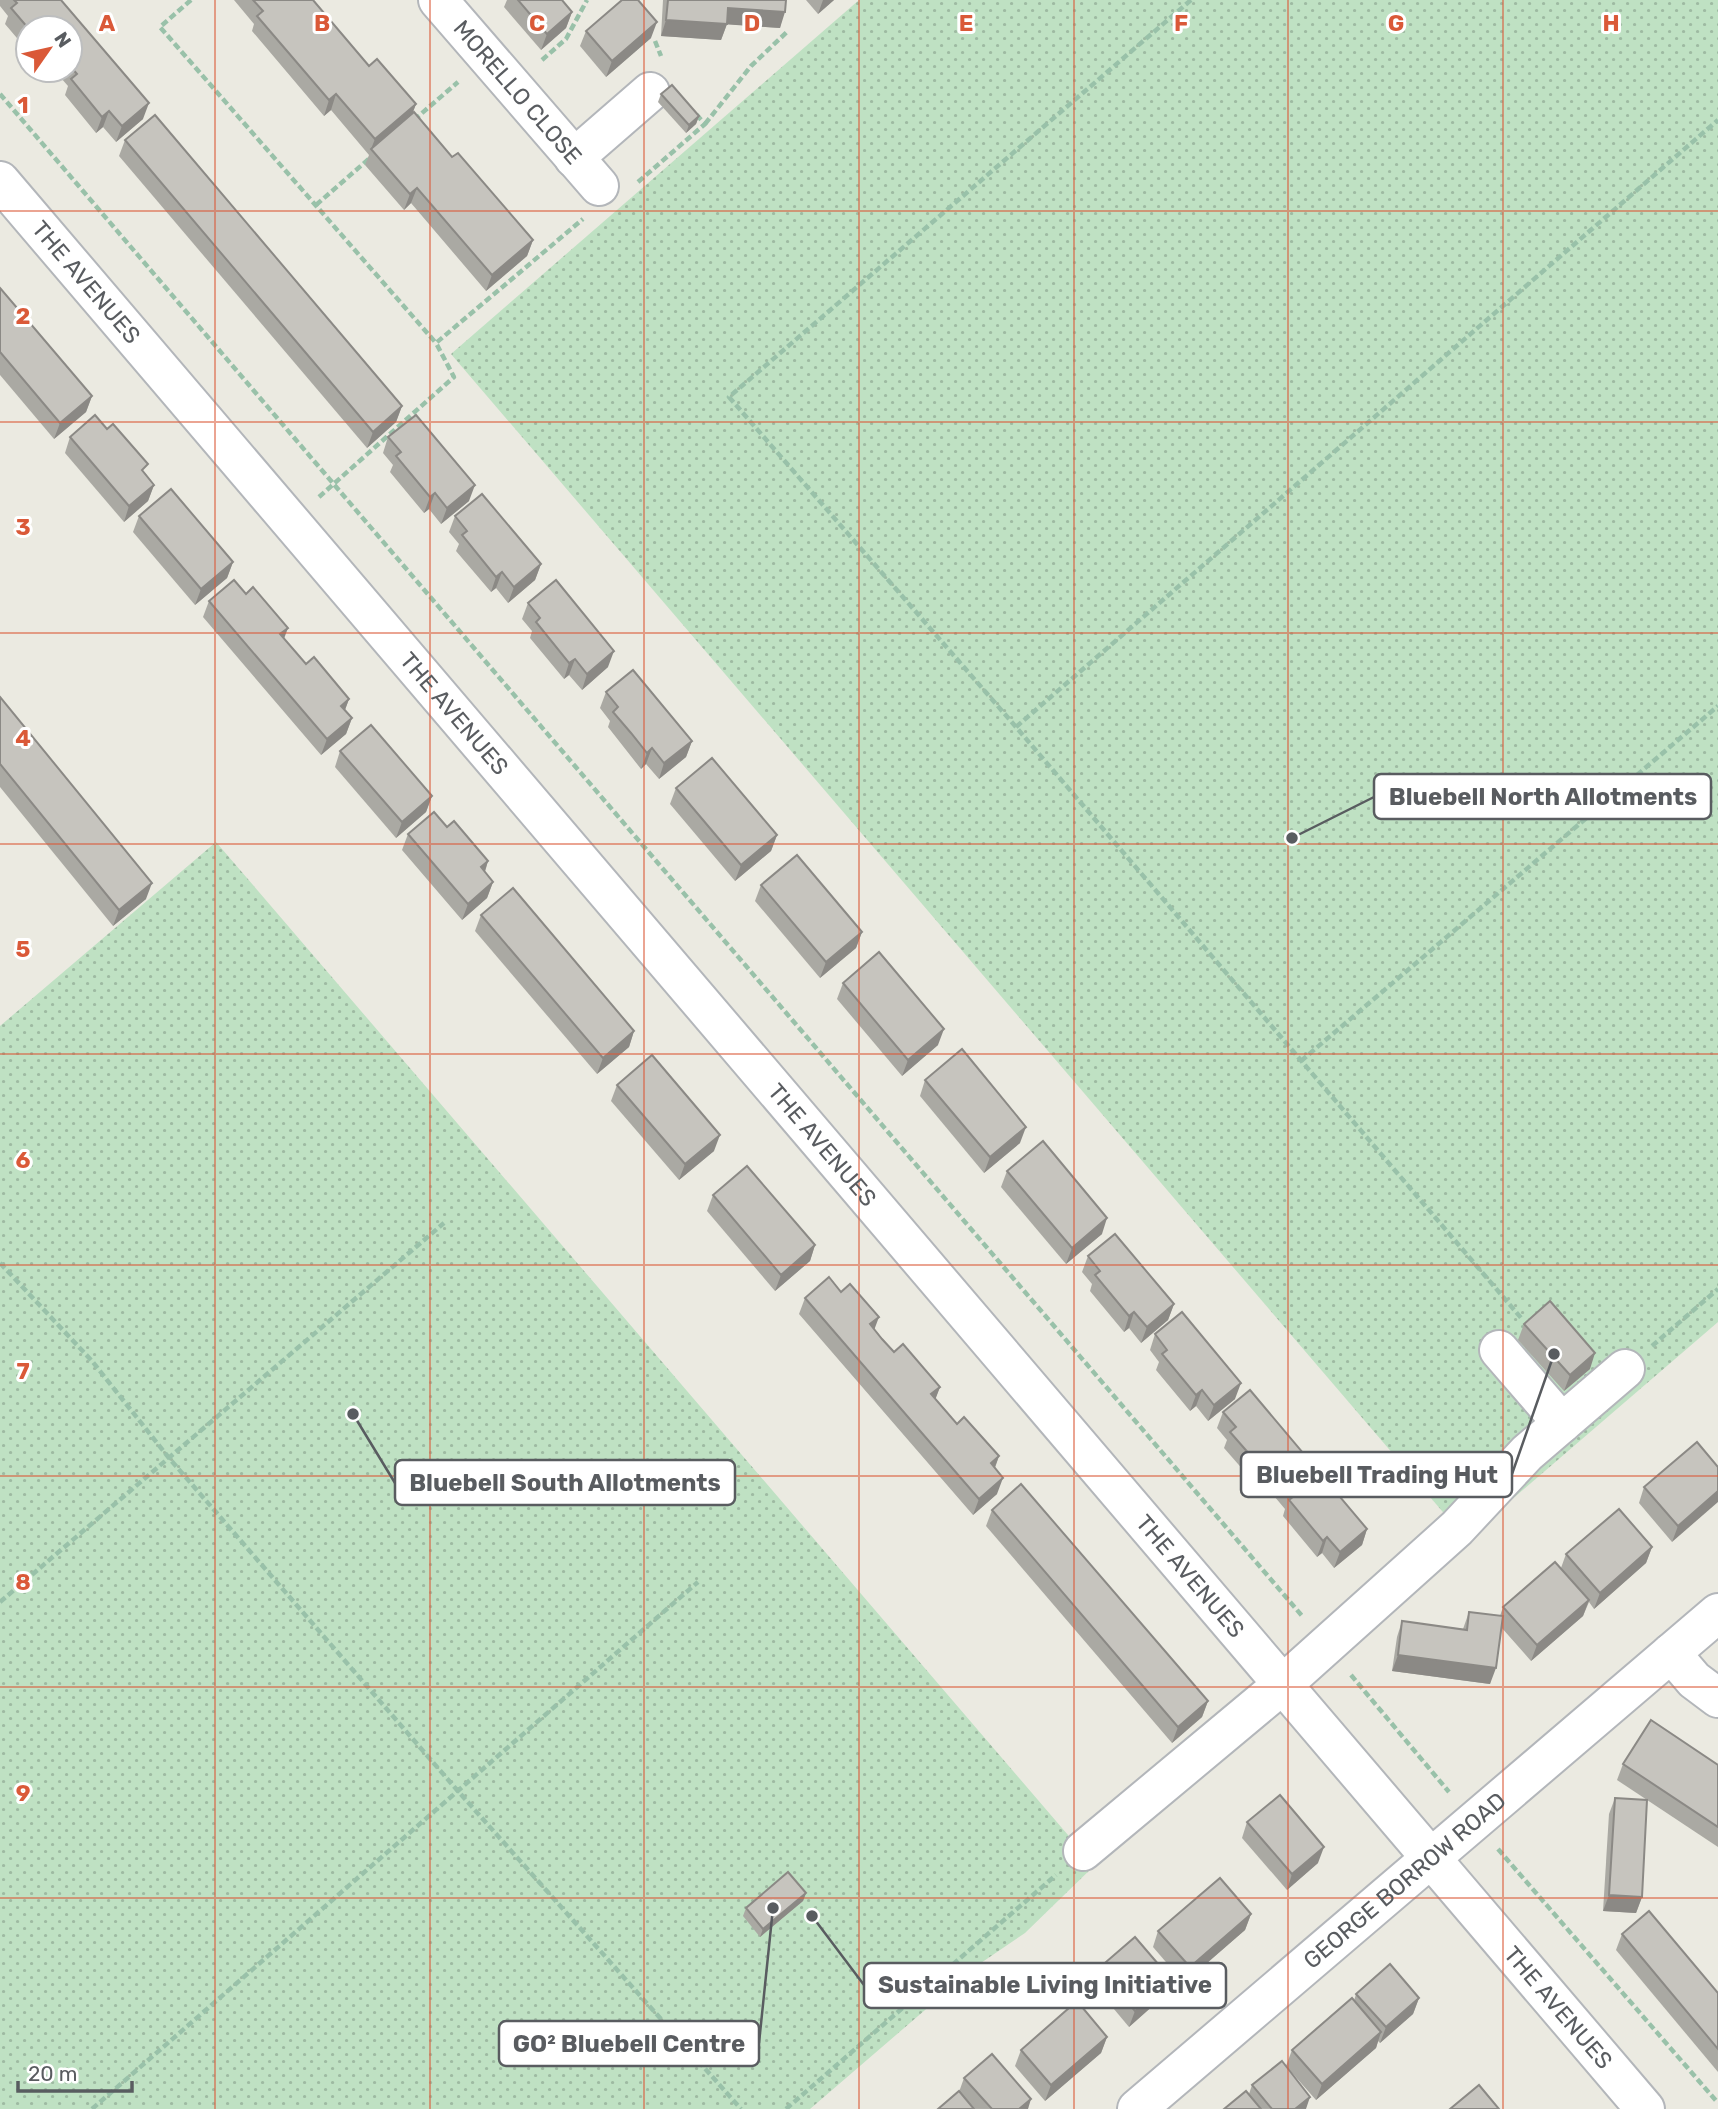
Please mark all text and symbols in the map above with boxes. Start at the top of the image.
text: A [99,9,116,37]
text: B [314,9,330,37]
text: D [744,9,760,37]
text: E [959,9,973,37]
text: F [1174,9,1188,37]
text: G [1388,9,1404,37]
text: H [1602,9,1620,37]
north arrow [14,14,84,84]
street label: MORELLO CLOSE [448,15,588,171]
text: N [49,28,76,52]
text: 1 [17,91,29,119]
street label: THE AVENUES [26,215,146,349]
text: 2 [16,302,30,330]
text: 3 [15,513,31,541]
street label: THE AVENUES [394,646,514,781]
text: 4 [15,724,31,752]
callout: Bluebell North Allotments [1374,774,1711,819]
text: Bluebell North Allotments [1389,783,1697,811]
text: 5 [16,935,31,963]
street label: THE AVENUES [762,1078,883,1212]
text: 6 [16,1146,31,1174]
text: 7 [16,1357,30,1385]
callout: Bluebell Trading Hut [1241,1452,1512,1497]
callout: Bluebell South Allotments [395,1460,735,1505]
text: Bluebell Trading Hut [1256,1461,1498,1489]
text: Bluebell South Allotments [409,1469,721,1497]
street label: THE AVENUES [1130,1509,1251,1643]
text: 8 [15,1568,31,1596]
text: 9 [16,1779,30,1807]
street label: GEORGE BORROW ROAD [1298,1786,1512,1975]
street label: THE AVENUES [1498,1940,1619,2075]
callout: Sustainable Living Initiative [864,1963,1226,2008]
text: Sustainable Living Initiative [878,1971,1212,1999]
callout: GO² Bluebell Centre [499,2021,759,2066]
text: GO² Bluebell Centre [513,2030,745,2058]
scale bar [18,2050,131,2094]
text: 20 m [28,2061,77,2086]

